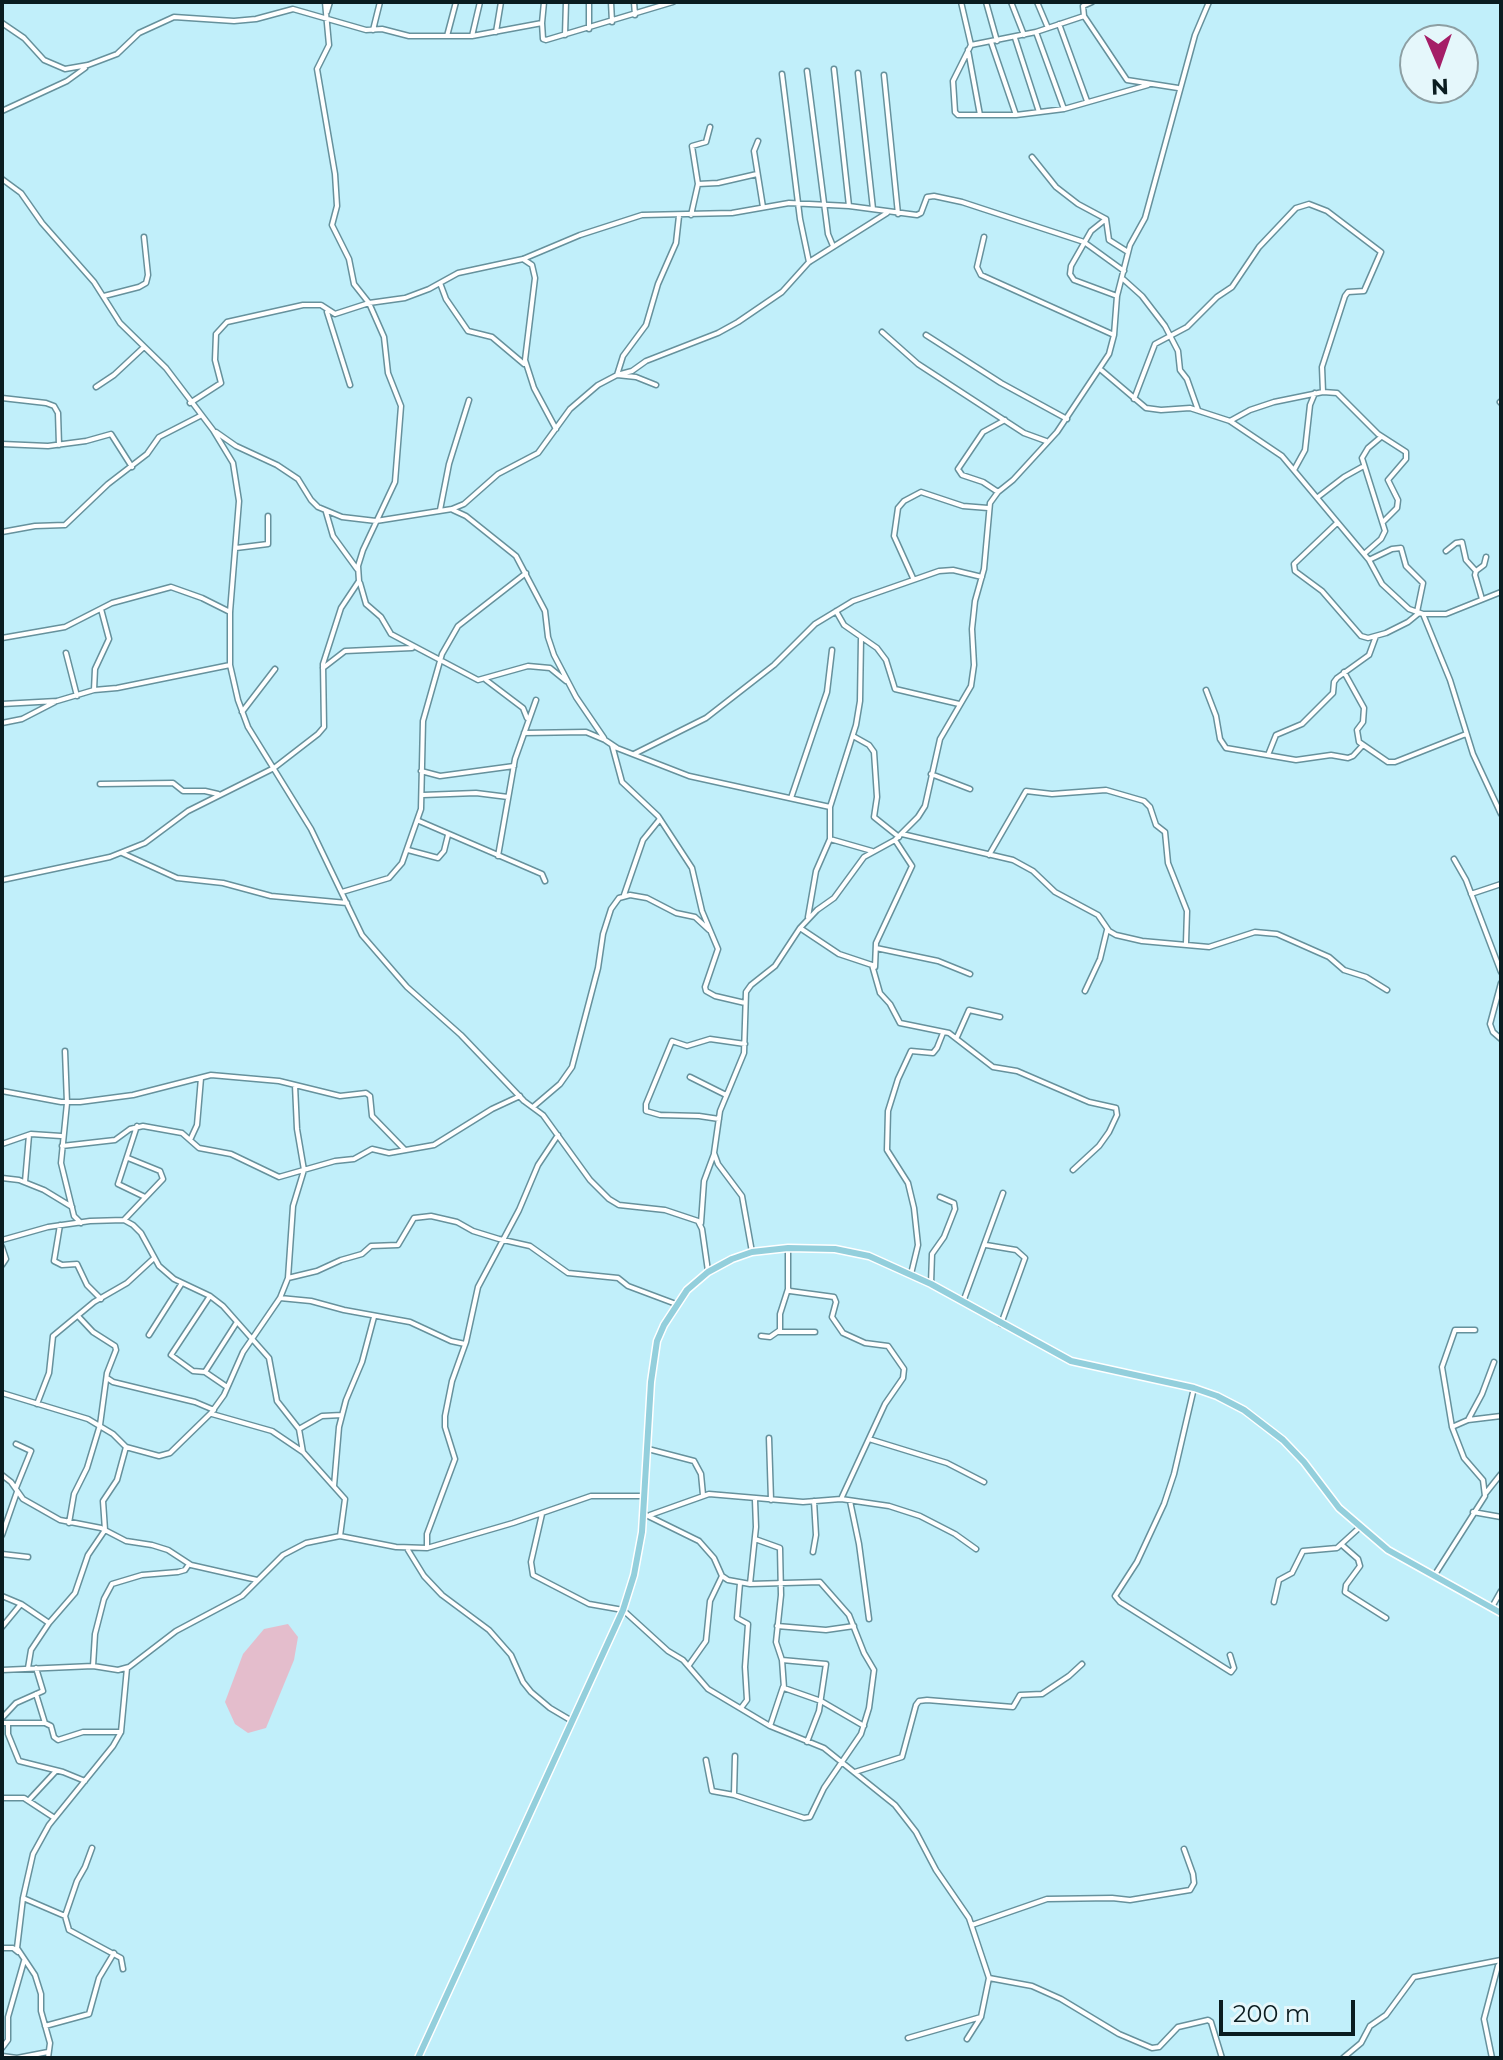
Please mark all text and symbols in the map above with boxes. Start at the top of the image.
north arrow [1399,24,1479,104]
text: N [1430,73,1449,100]
scale bar [1223,1984,1359,2034]
text: 200 m [1233,1999,1310,2028]

